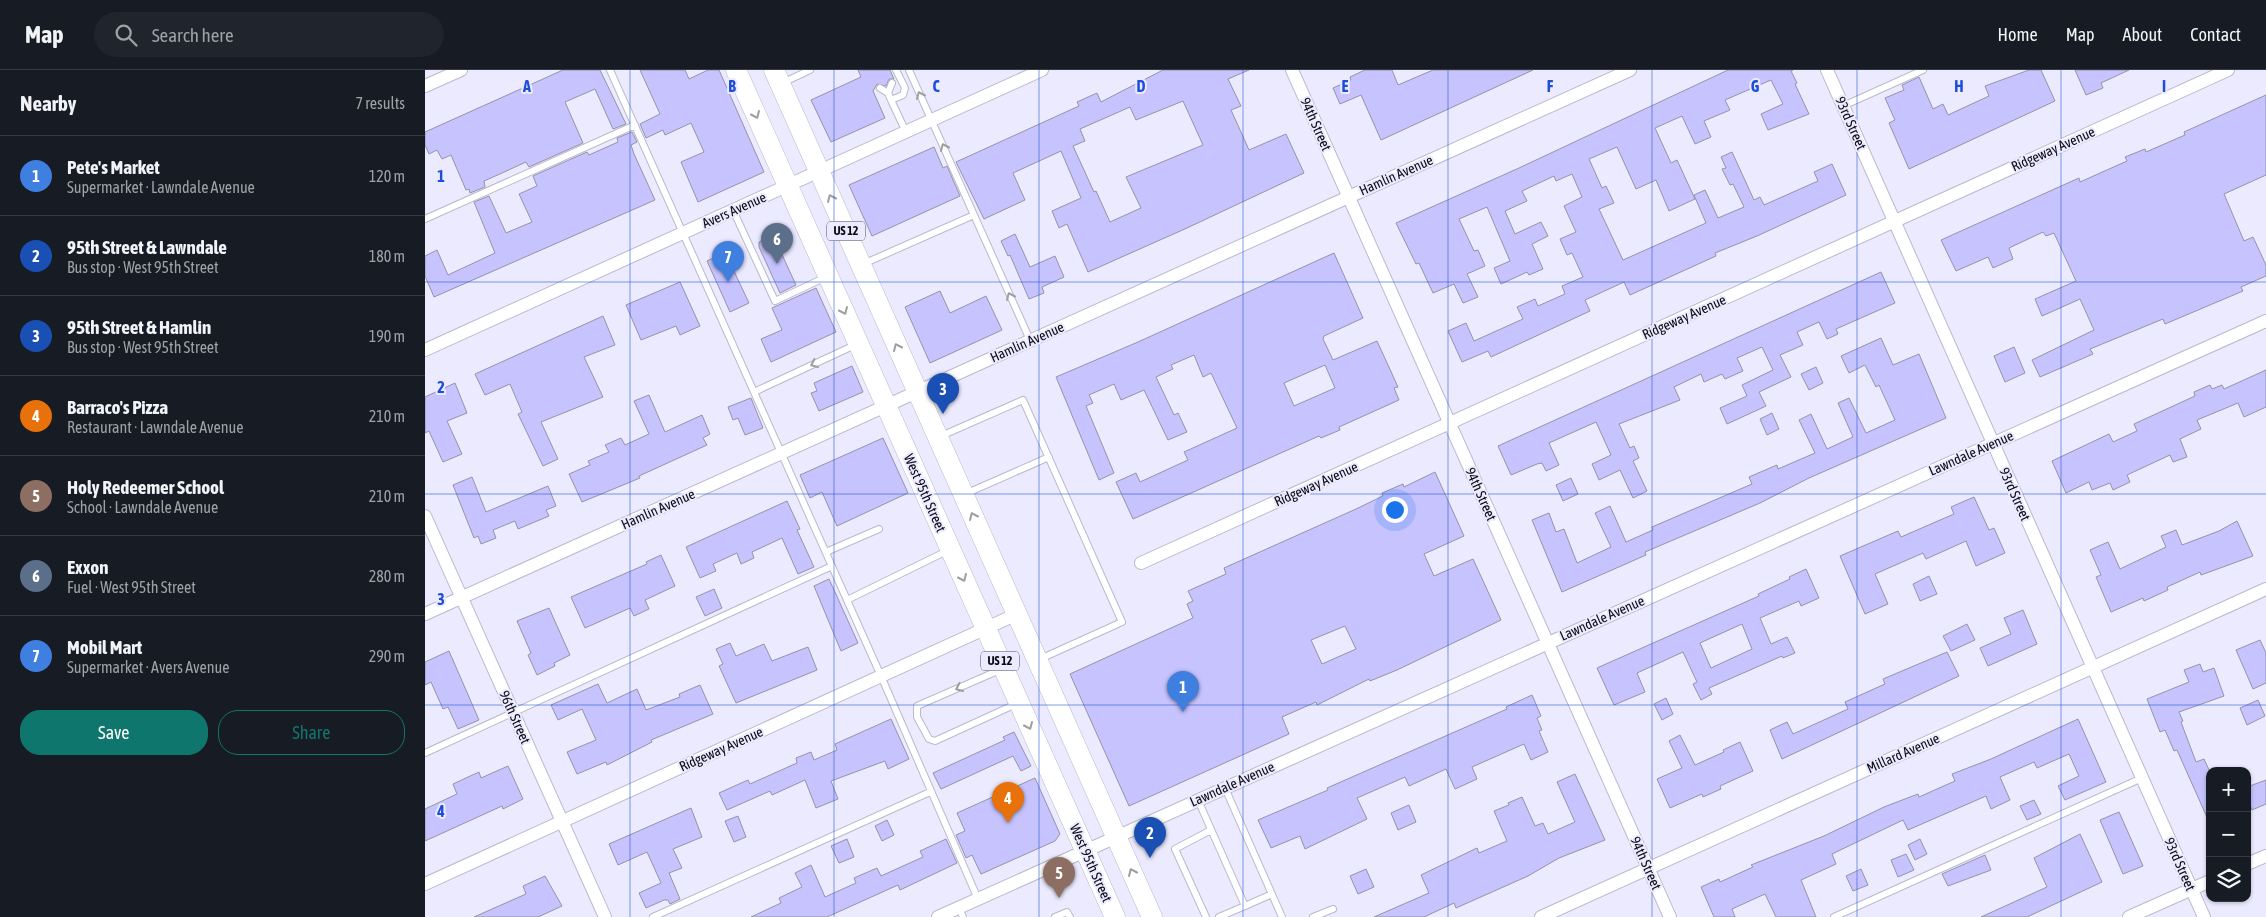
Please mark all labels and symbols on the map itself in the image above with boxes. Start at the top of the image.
text: A [522,77,531,95]
text: B [728,77,736,95]
text: C [932,77,940,95]
text: D [1137,77,1146,95]
text: E [1342,77,1349,95]
text: F [1547,77,1554,95]
text: G [1751,77,1760,95]
text: H [1954,77,1964,95]
text: I [2162,77,2166,95]
one-way arrow [916,91,927,100]
street label: 93rd Street [1832,94,1870,152]
street label: 94th Street [1297,95,1335,153]
one-way arrow [750,109,760,118]
street label: Ridgeway Avenue [2009,123,2097,175]
one-way arrow [939,143,950,152]
street label: Hamlin Avenue [1357,152,1435,198]
text: 1 [437,167,445,185]
street label: Avers Avenue [699,189,769,231]
one-way arrow [827,194,838,203]
road number: US 12 [827,222,865,240]
pin: 6 [761,223,793,264]
pin: 7 [712,241,744,282]
street label: Ridgeway Avenue [1640,291,1728,343]
one-way arrow [1006,292,1017,301]
one-way arrow [837,306,848,315]
street label: Hamlin Avenue [988,319,1066,365]
one-way arrow [893,343,904,352]
one-way arrow [810,358,819,368]
pin: 3 [927,373,959,414]
text: 2 [437,378,445,396]
street label: Lawndale Avenue [1926,427,2016,479]
street label: West 95th Street [901,452,949,534]
street label: Ridgeway Avenue [1272,458,1360,510]
street label: 94th Street [1462,465,1500,523]
street label: 93rd Street [1996,465,2034,523]
street label: Hamlin Avenue [619,486,697,532]
your location [1382,497,1408,523]
one-way arrow [969,512,979,521]
one-way arrow [957,573,967,582]
text: 3 [437,590,445,608]
street label: Lawndale Avenue [1557,592,1647,644]
road number: US 12 [981,652,1019,670]
pin: 1 [1167,671,1199,712]
one-way arrow [955,681,964,692]
street label: 96th Street [496,688,534,746]
one-way arrow [1023,721,1034,730]
street label: Ridgeway Avenue [677,723,765,775]
street label: Millard Avenue [1864,730,1942,776]
street label: Lawndale Avenue [1187,758,1277,810]
pin: 4 [992,782,1024,823]
text: 4 [436,802,445,820]
pin: 2 [1134,817,1166,858]
street label: West 95th Street [1067,822,1115,904]
street label: 94th Street [1627,834,1665,892]
street label: 93rd Street [2161,835,2199,893]
pin: 5 [1043,857,1075,898]
one-way arrow [1127,868,1138,877]

